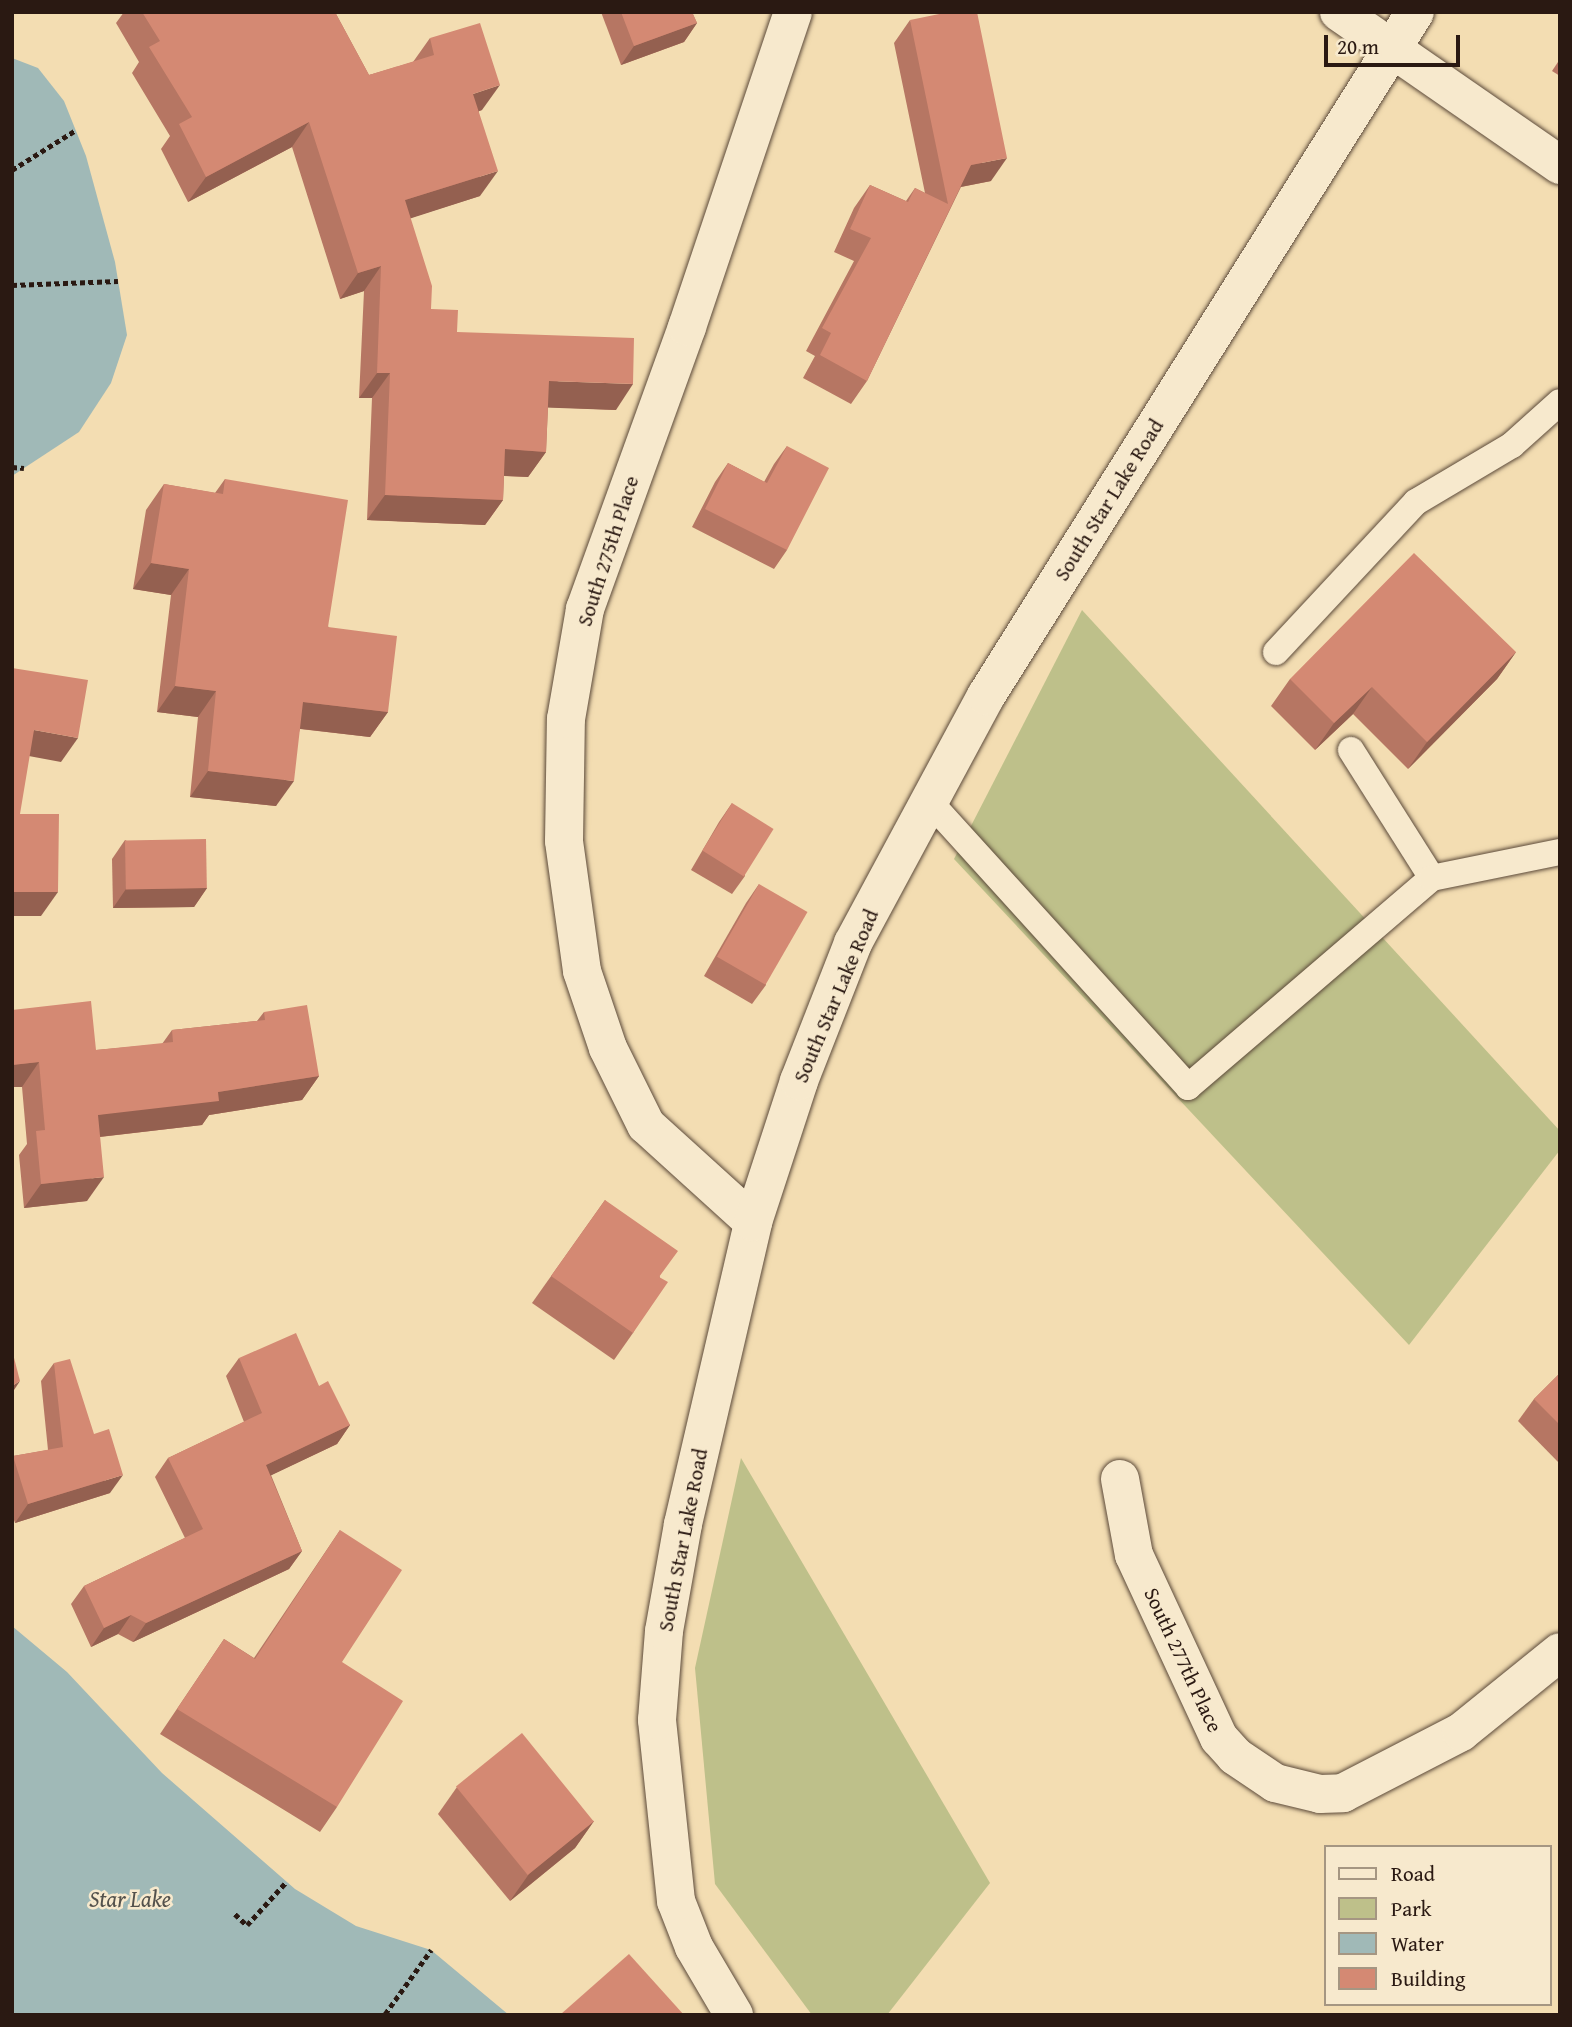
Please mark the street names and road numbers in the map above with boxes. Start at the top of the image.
street label: South Star Lake Road [1049,415,1169,585]
street label: South 275th Place [572,473,644,629]
street label: South Star Lake Road [788,906,884,1086]
street label: South Star Lake Road [653,1446,713,1634]
street label: South 277th Place [1138,1584,1228,1736]

